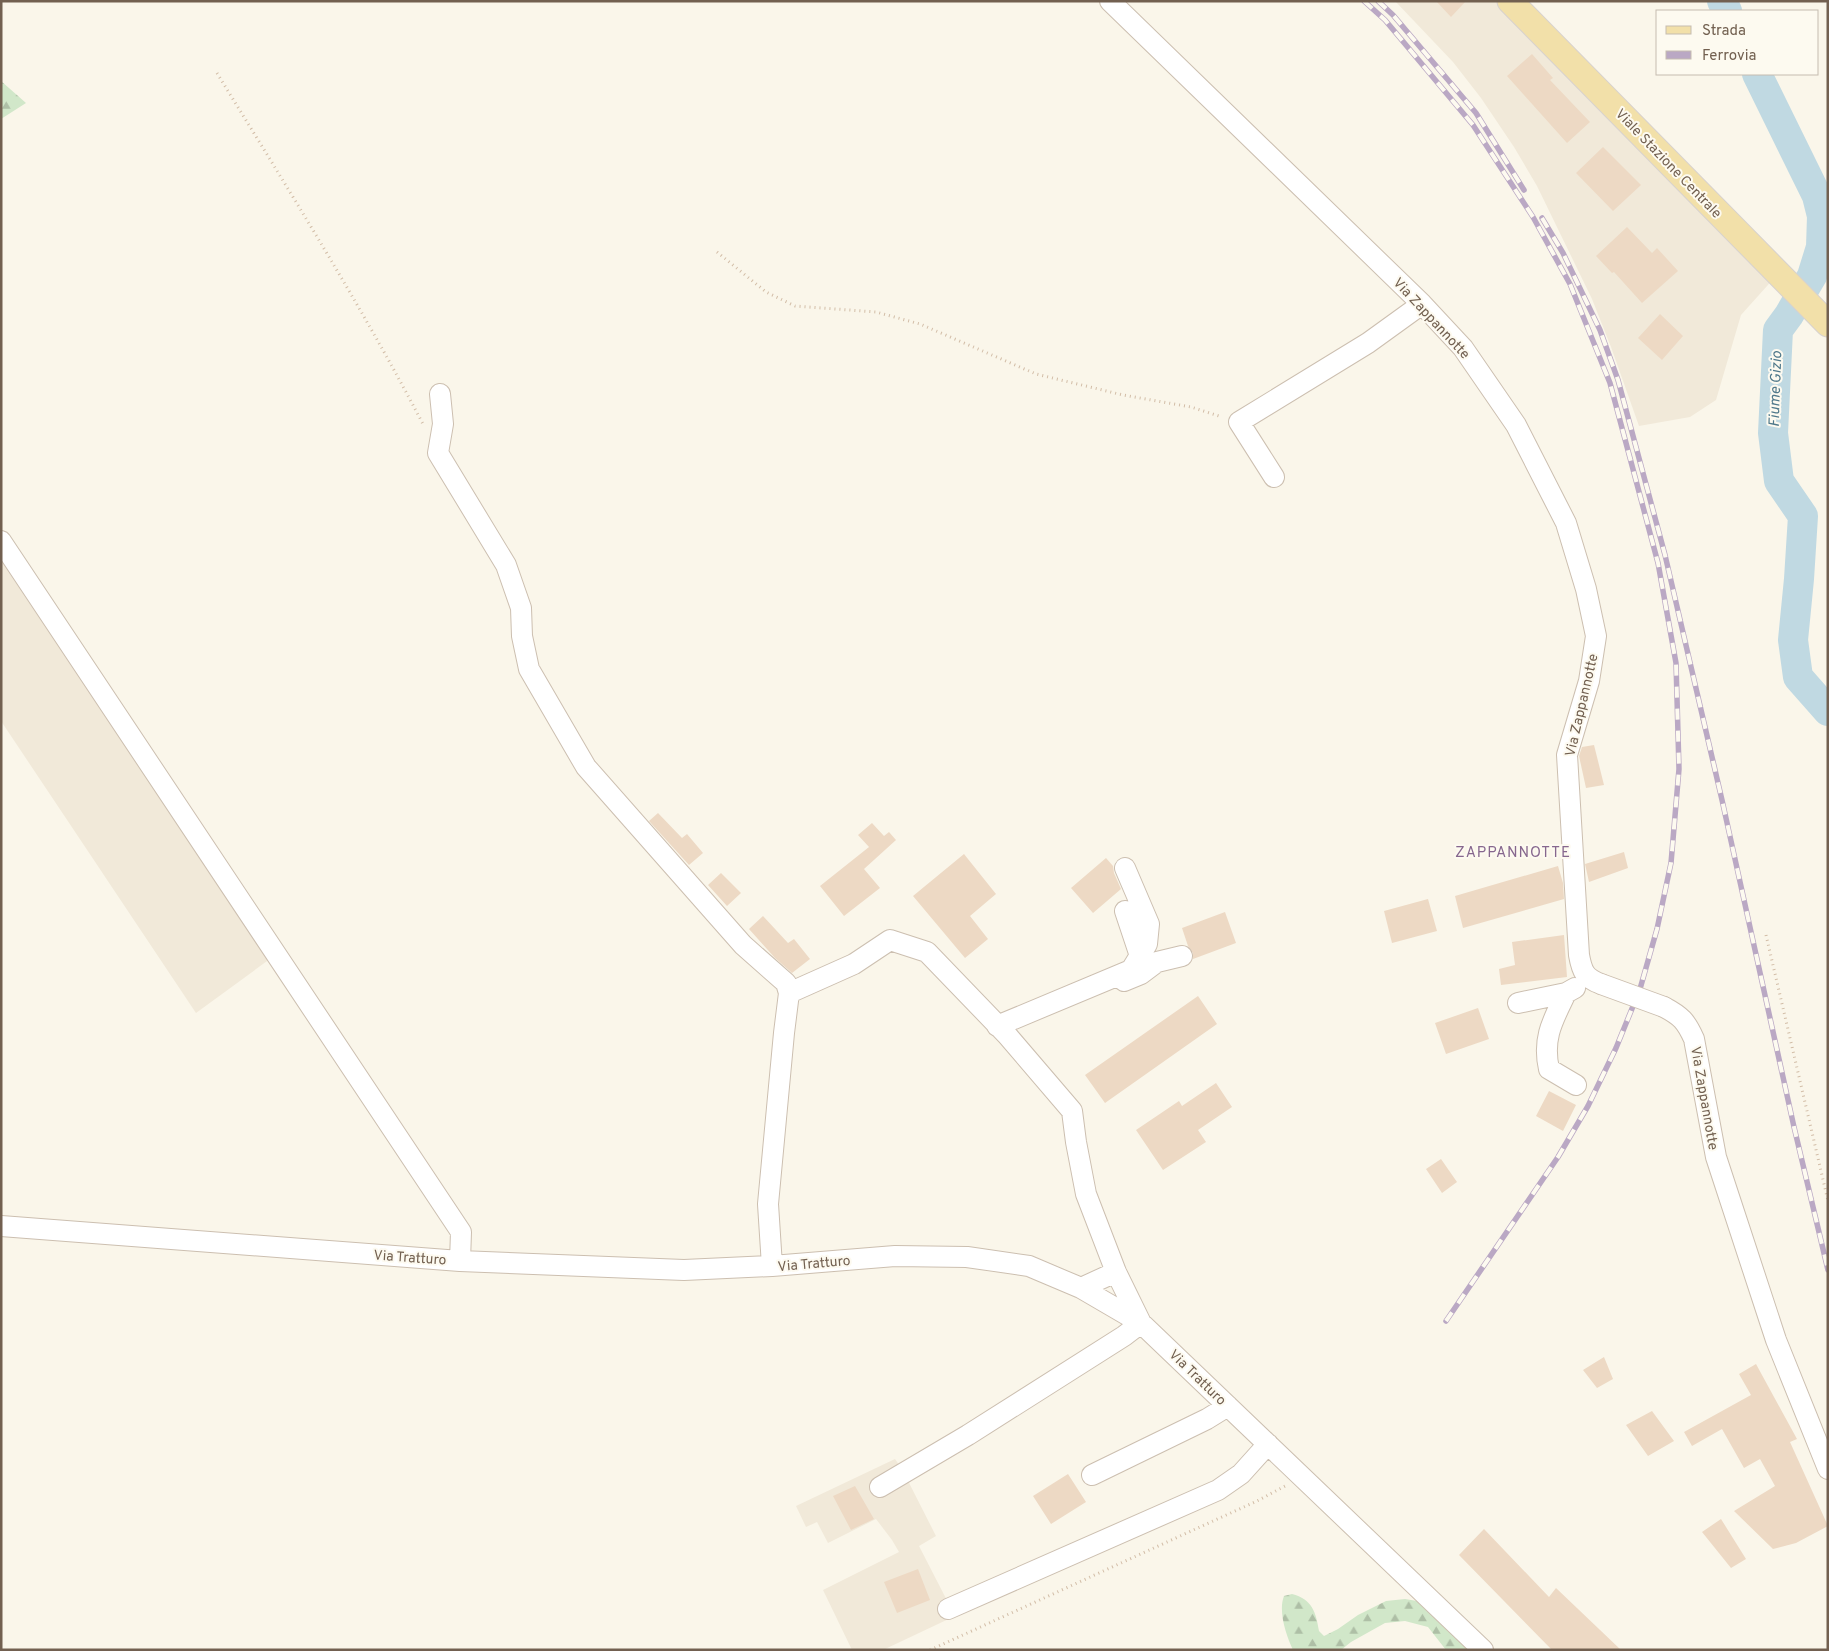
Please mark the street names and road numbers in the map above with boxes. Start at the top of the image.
street label: Viale Stazione Centrale [1611,106,1725,222]
street label: Via Zappannotte [1389,275,1473,363]
street label: Via Zappannotte [1562,652,1603,758]
street label: Via Zappannotte [1686,1045,1721,1151]
street label: Via Tratturo [373,1247,447,1270]
street label: Via Tratturo [777,1253,851,1276]
street label: Via Tratturo [1165,1347,1229,1410]

